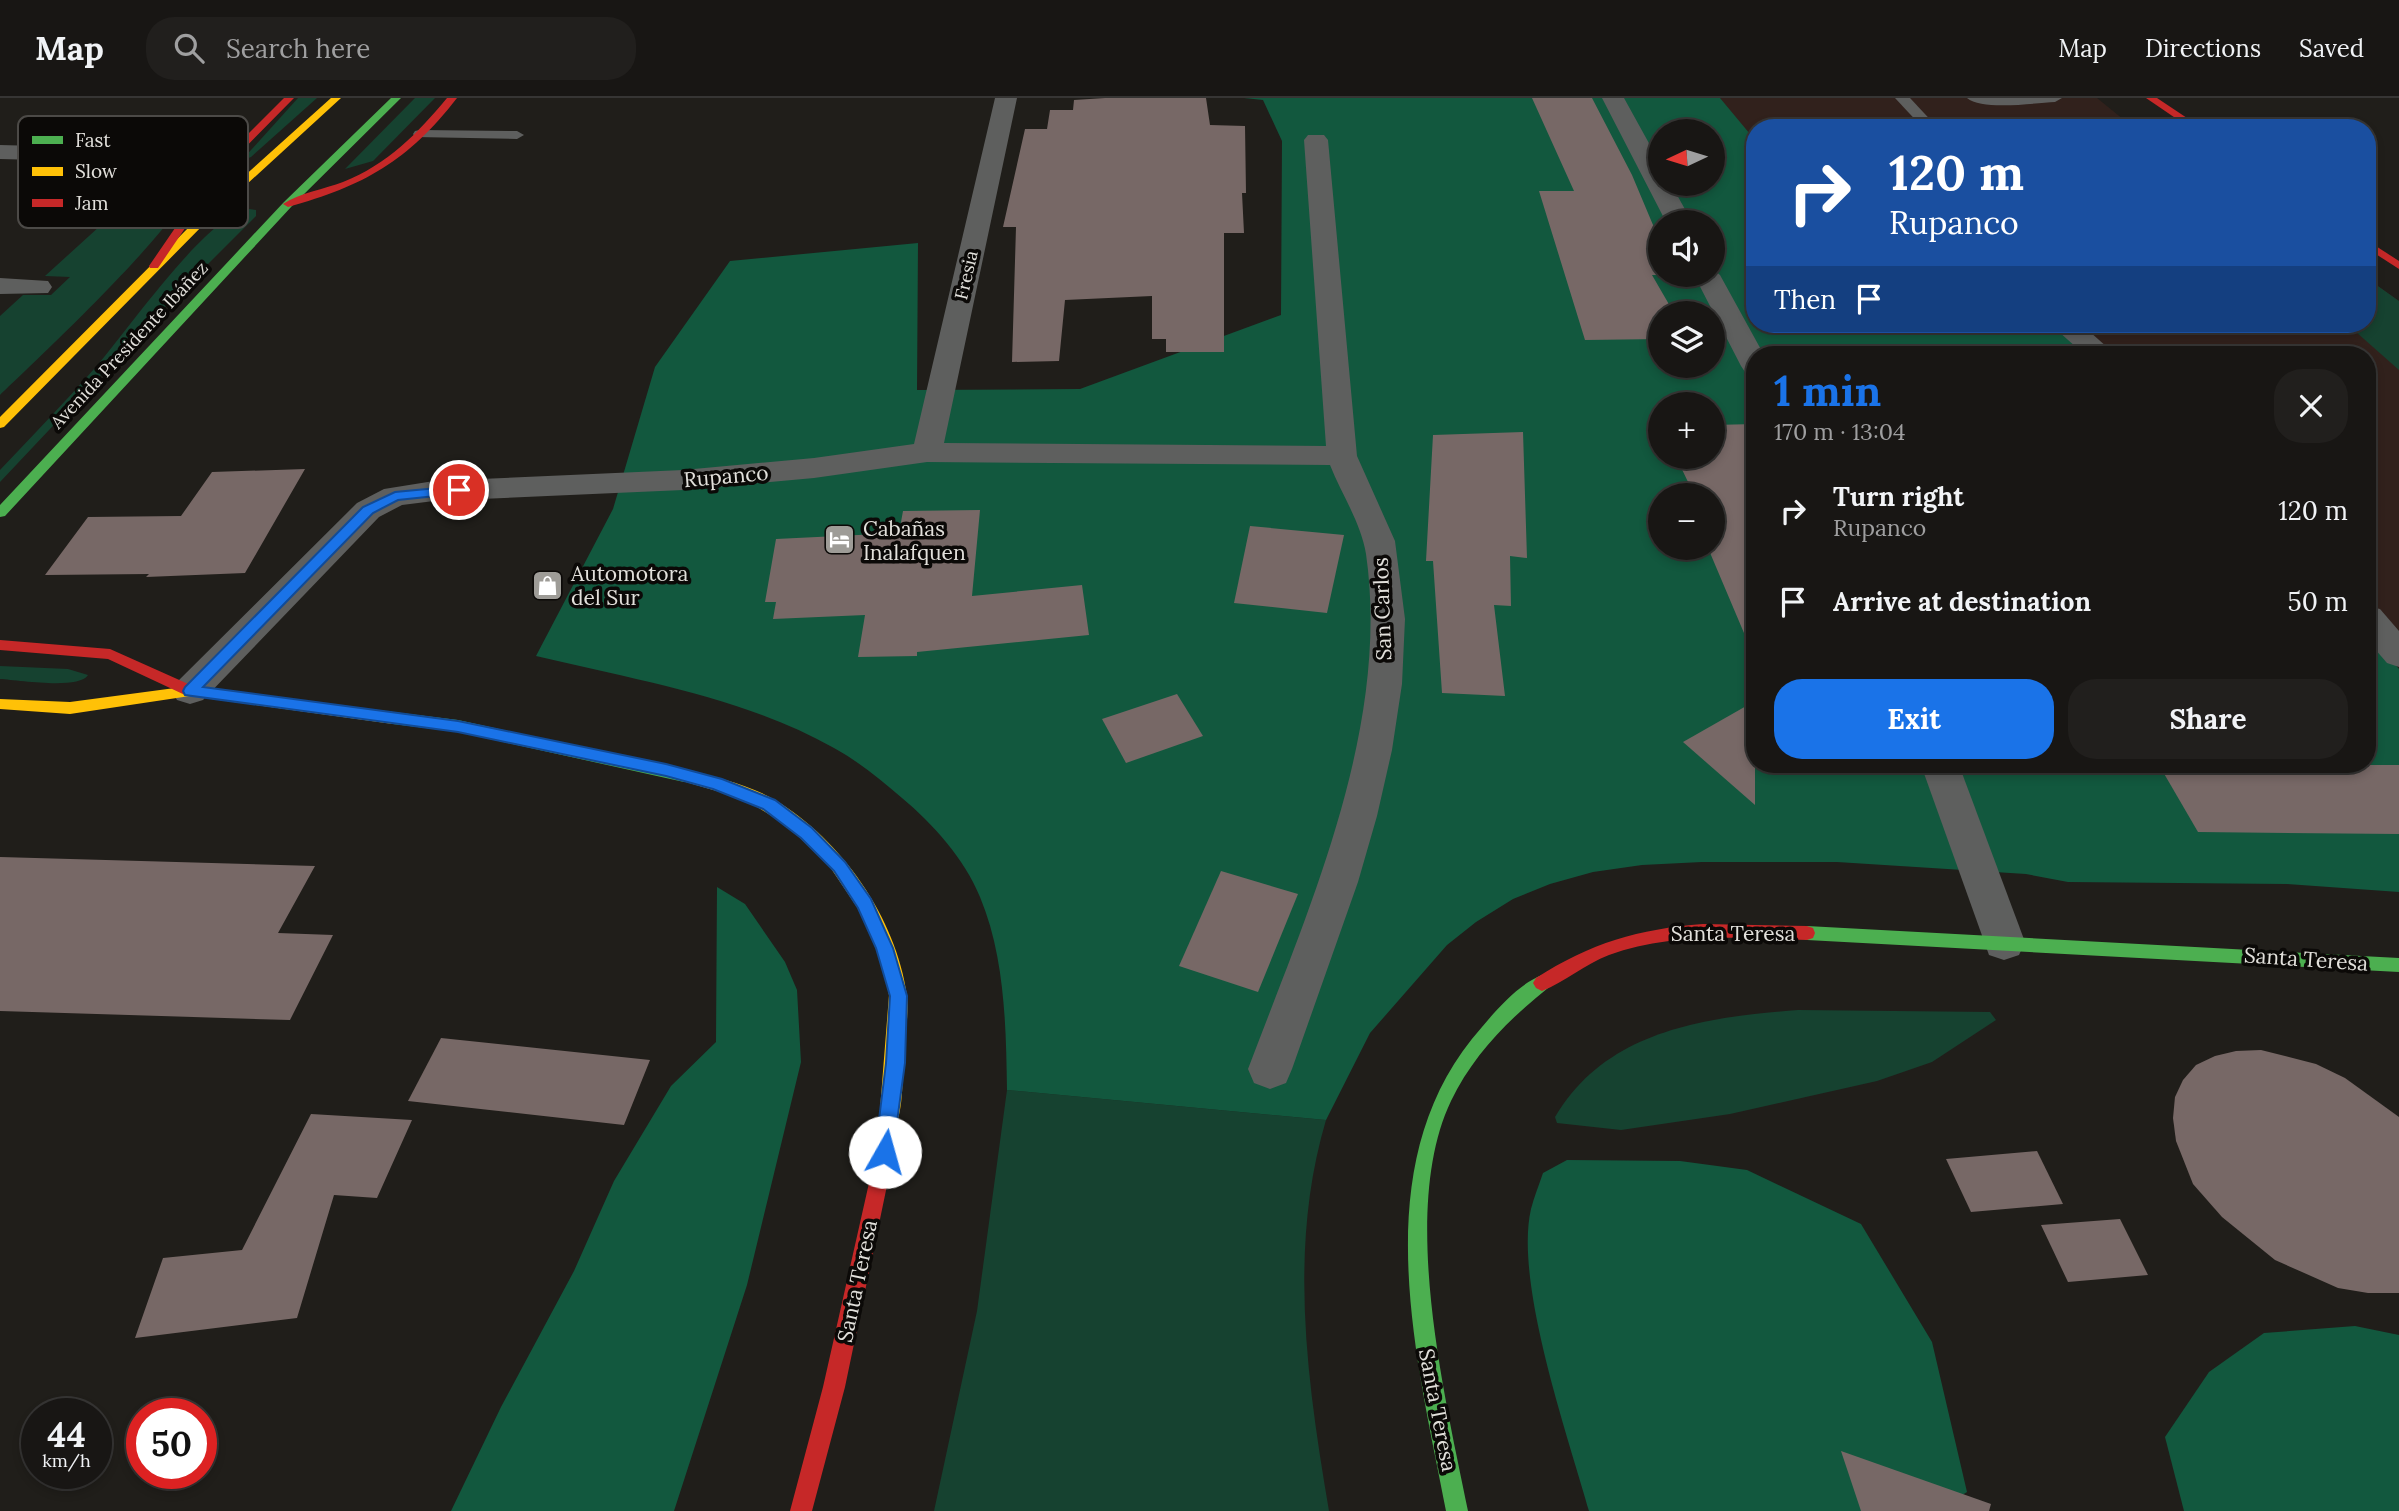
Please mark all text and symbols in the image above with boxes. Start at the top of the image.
search box [146,17,636,80]
text: Map [35,27,104,69]
icon: search [170,29,208,67]
text: Search here [226,32,370,65]
text: Map [2058,33,2107,64]
text: Directions [2145,33,2261,64]
text: Saved [2299,33,2364,64]
legend [18,116,248,228]
north arrow [1648,119,1726,196]
map controls [1648,119,1725,560]
text: Fast [75,128,111,152]
text: 120 m [1889,141,2024,203]
icon: right [1774,147,1865,238]
text: Slow [75,159,118,183]
text: Jam [74,191,109,215]
text: Rupanco [1889,202,2019,243]
button: sound [1648,210,1725,287]
street label: Fresia [949,248,983,302]
street label: Avenida Presidente Ibáñez [45,256,213,434]
icon: arrive [1850,280,1888,318]
text: Then [1774,283,1836,316]
button: layers [1648,301,1725,378]
text: 1 min [1774,364,1881,418]
button: close [2274,369,2348,443]
button: + [1648,392,1725,469]
text: 170 m · 13:04 [1774,417,1905,446]
street label: Rupanco [682,459,770,493]
pin [429,460,489,520]
icon: arrive [440,471,478,509]
text: Turn right [1833,480,1964,513]
button: − [1648,483,1725,560]
icon: right [1774,492,1812,530]
text: 120 m [2278,494,2348,527]
text: Rupanco [1833,513,1926,542]
place label: Cabañas Inalafquen [863,515,966,566]
hotel icon: Cabañas Inalafquen [823,523,857,557]
street label: San Carlos [1367,557,1397,661]
place label: Automotora del Sur [570,560,689,611]
shop icon: Automotora del Sur [531,568,565,602]
icon: arrive [1774,583,1812,621]
text: Arrive at destination [1833,585,2091,618]
text: 50 m [2288,585,2348,618]
button: Exit [1774,679,2054,759]
button: Share [2068,679,2348,759]
street label: Santa Teresa [1671,920,1795,947]
street label: Santa Teresa [2243,941,2369,977]
position arrow [848,1115,922,1189]
street label: Santa Teresa [831,1217,883,1345]
street label: Santa Teresa [1413,1346,1463,1474]
speed limit sign: 50 [126,1398,217,1489]
text: 44 [47,1412,86,1457]
text: km/h [42,1449,91,1472]

